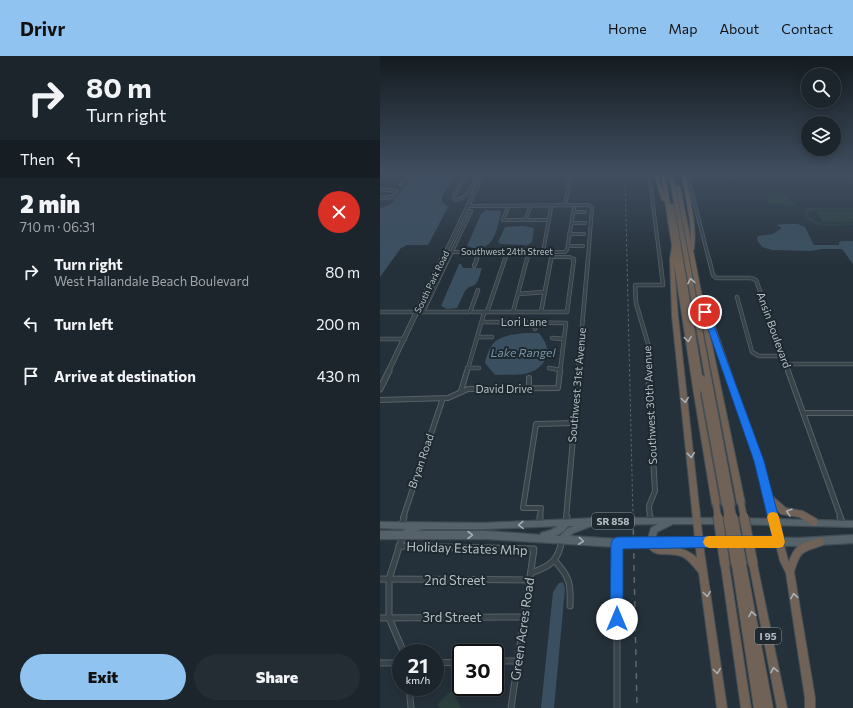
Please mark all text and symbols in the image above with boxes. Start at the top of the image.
text: Drivr [20,17,65,40]
text: Home [608,20,647,37]
text: Map [669,20,697,37]
text: About [719,20,759,37]
text: Contact [781,20,833,37]
map controls [801,68,841,156]
button: search [801,68,841,108]
text: 80 m [86,70,152,104]
icon: right [20,72,72,124]
text: Turn right [86,104,166,126]
button: layers [801,116,841,156]
icon: left [63,148,85,170]
text: Then [20,150,55,168]
text: 2 min [20,189,80,218]
button: close [318,191,360,233]
text: 710 m · 06:31 [20,219,95,235]
street label: Southwest 24th Street [461,246,553,257]
street label: South Park Road [412,249,451,315]
text: Turn right [54,255,123,273]
icon: right [20,261,42,283]
text: 80 m [325,263,360,281]
text: West Hallandale Beach Boulevard [54,273,249,289]
one-way arrow [687,278,696,284]
street label: Ansin Boulevard [755,290,794,370]
pin [688,295,722,329]
icon: arrive [694,301,716,323]
icon: left [20,313,42,335]
text: Turn left [54,315,113,333]
text: 200 m [316,315,360,333]
street label: Lori Lane [501,315,547,328]
street label: Southwest 31st Avenue [565,327,588,443]
one-way arrow [683,336,692,342]
water label: Lake Rangel [491,345,556,359]
street label: Southwest 30th Avenue [640,345,659,465]
icon: arrive [20,365,42,387]
text: Arrive at destination [54,367,196,385]
text: 430 m [317,367,360,385]
street label: David Drive [475,382,533,395]
one-way arrow [680,397,689,404]
street label: Bryan Road [405,432,436,490]
one-way arrow [686,452,695,458]
one-way arrow [786,508,793,517]
road number: SR 858 [592,513,634,529]
one-way arrow [518,521,524,529]
one-way arrow [467,531,473,539]
one-way arrow [578,536,584,545]
street label: Holiday Estates Mhp [406,538,528,558]
street label: 2nd Street [424,572,486,588]
street label: Green Acres Road [507,576,537,682]
one-way arrow [702,591,711,597]
one-way arrow [790,593,799,599]
position arrow [596,598,638,640]
street label: 3rd Street [422,609,482,625]
one-way arrow [748,611,756,618]
road number: I 95 [755,628,781,644]
speed limit sign: 30 [452,644,504,696]
text: 21 [408,653,428,677]
button: Exit [20,654,186,700]
button: Share [194,654,360,700]
one-way arrow [771,667,779,673]
one-way arrow [712,668,721,674]
text: km/h [406,674,430,686]

